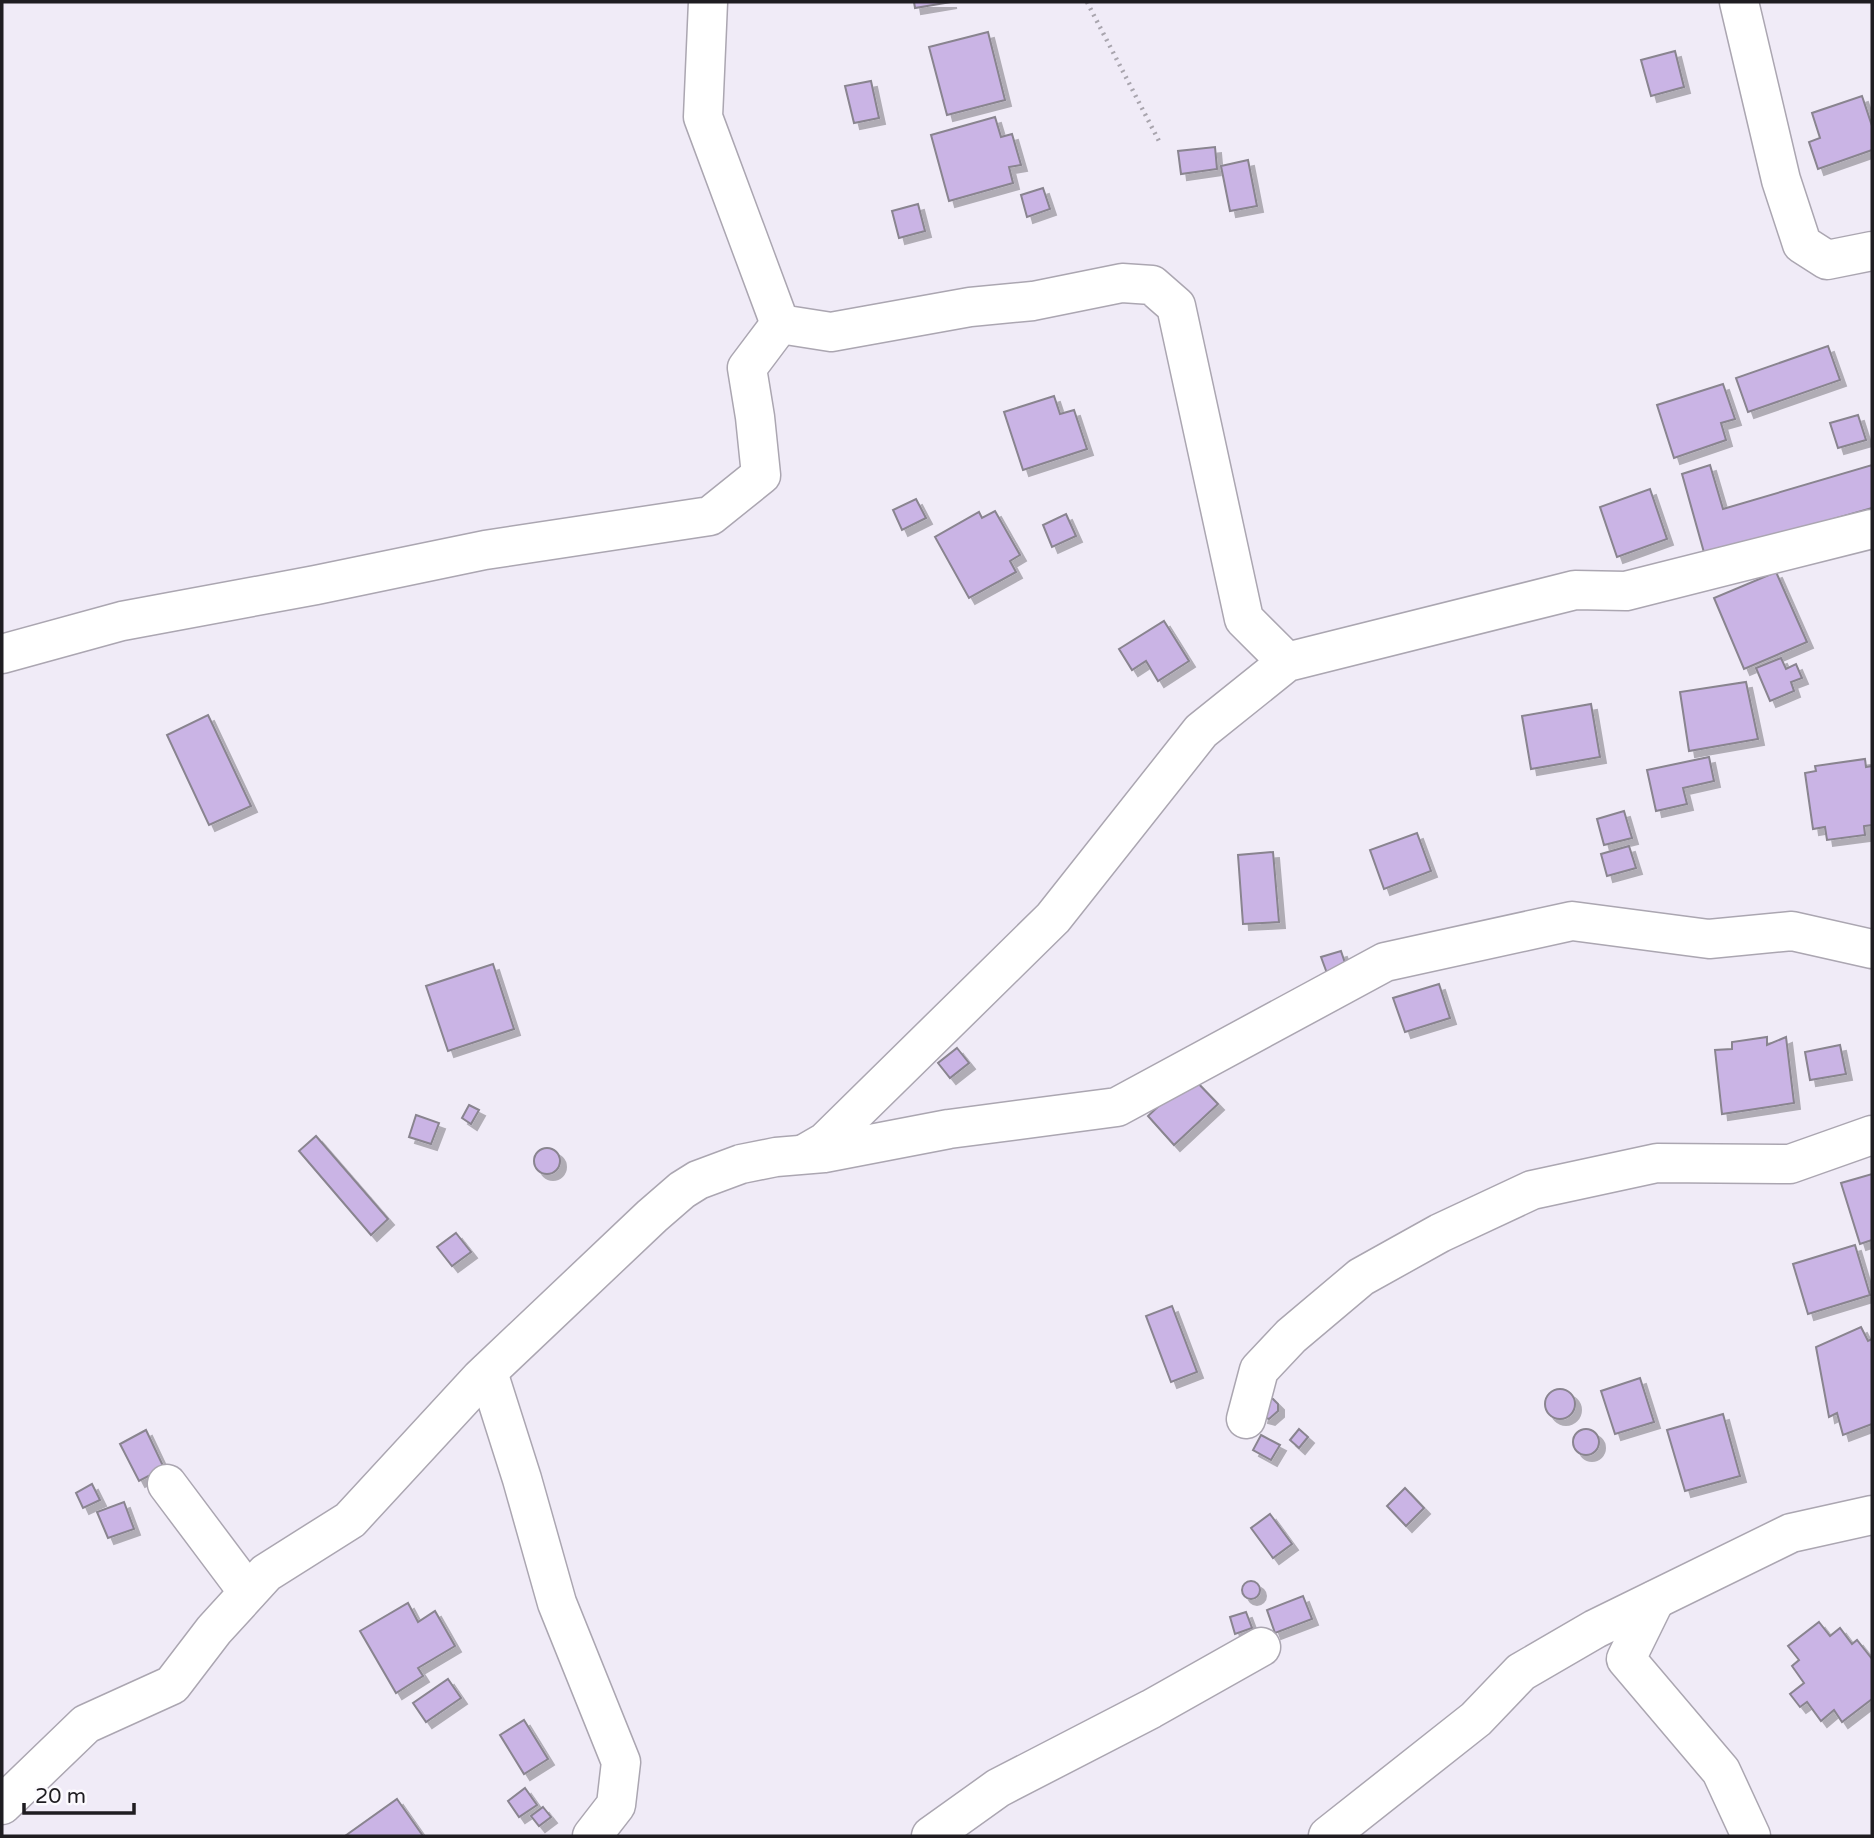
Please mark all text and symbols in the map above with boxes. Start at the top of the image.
scale bar [24,1772,135,1816]
text: 20 m [35,1784,86,1809]

